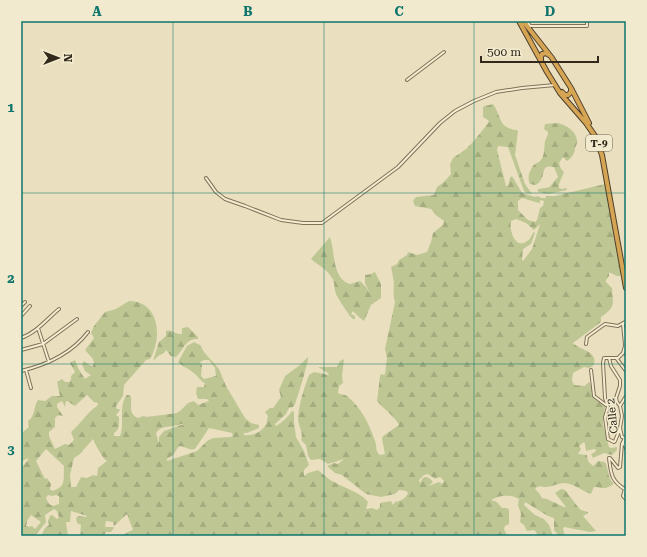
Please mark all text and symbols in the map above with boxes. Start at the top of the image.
text: A [92,4,102,19]
text: B [243,4,253,19]
text: C [394,4,404,19]
text: D [545,4,555,19]
north arrow [38,38,78,78]
scale bar [481,38,598,64]
text: 500 m [487,45,521,59]
text: N [61,54,74,63]
text: 1 [7,100,15,115]
road number: T-9 [586,135,612,151]
text: 2 [7,271,15,286]
street label: Calle 2 [604,398,621,434]
text: 3 [7,442,15,457]

